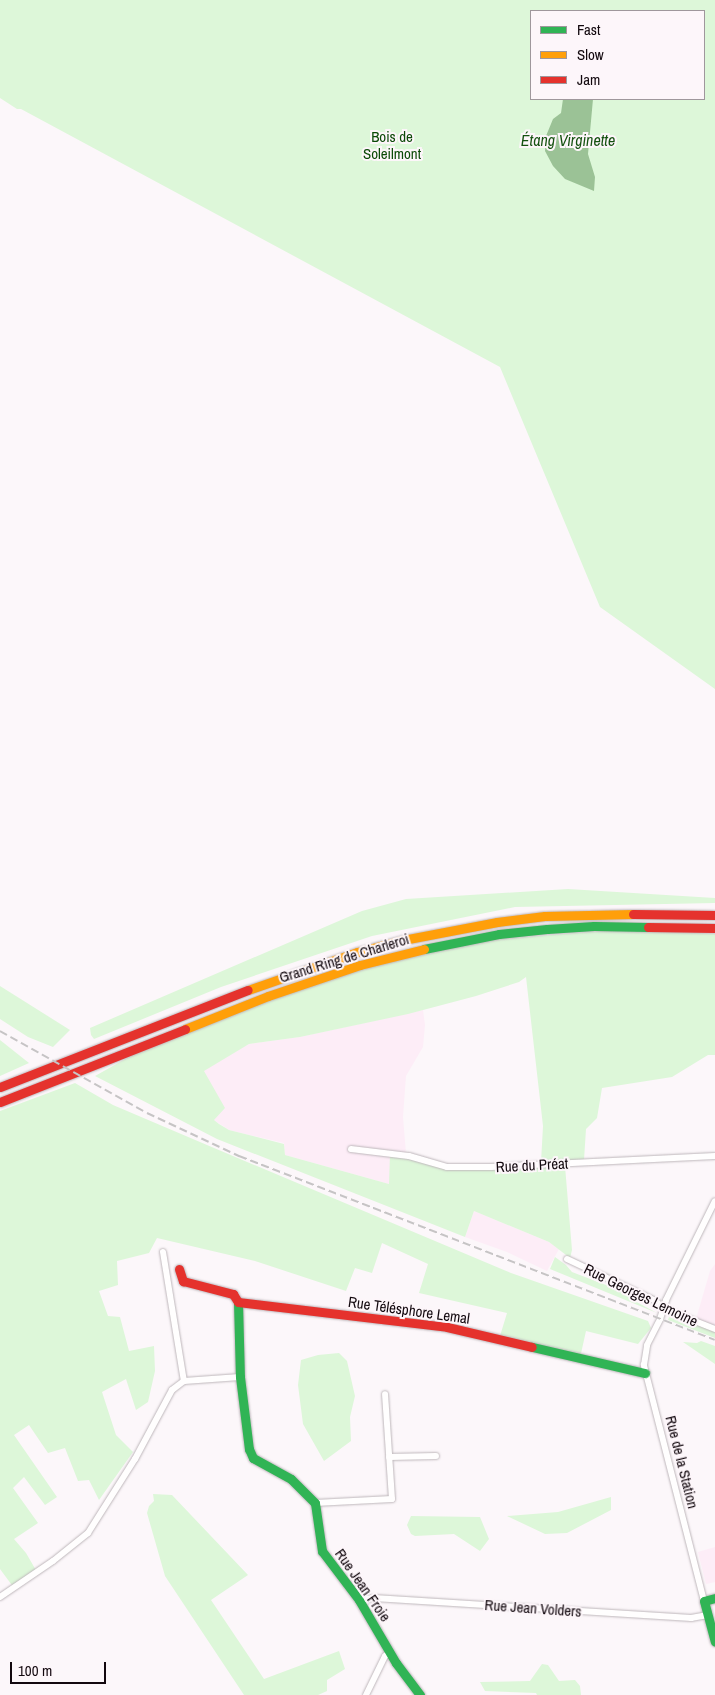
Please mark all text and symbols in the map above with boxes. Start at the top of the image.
legend [530,10,705,100]
text: Fast [577,19,600,40]
text: Slow [577,44,604,65]
text: Jam [577,69,600,90]
park label: Bois de Soleilmont [363,127,421,162]
water label: Étang Virginette [521,130,615,150]
street label: Grand Ring de Charleroi [277,930,411,986]
street label: Rue du Préat [495,1154,569,1176]
street label: Rue Georges Lemoine [581,1260,701,1330]
street label: Rue Télésphore Lemal [347,1293,471,1327]
street label: Rue de la Station [662,1414,702,1510]
street label: Rue Jean Froie [331,1545,395,1625]
street label: Rue Jean Volders [484,1596,582,1620]
scale bar [12,1652,109,1684]
text: 100 m [18,1660,52,1681]

